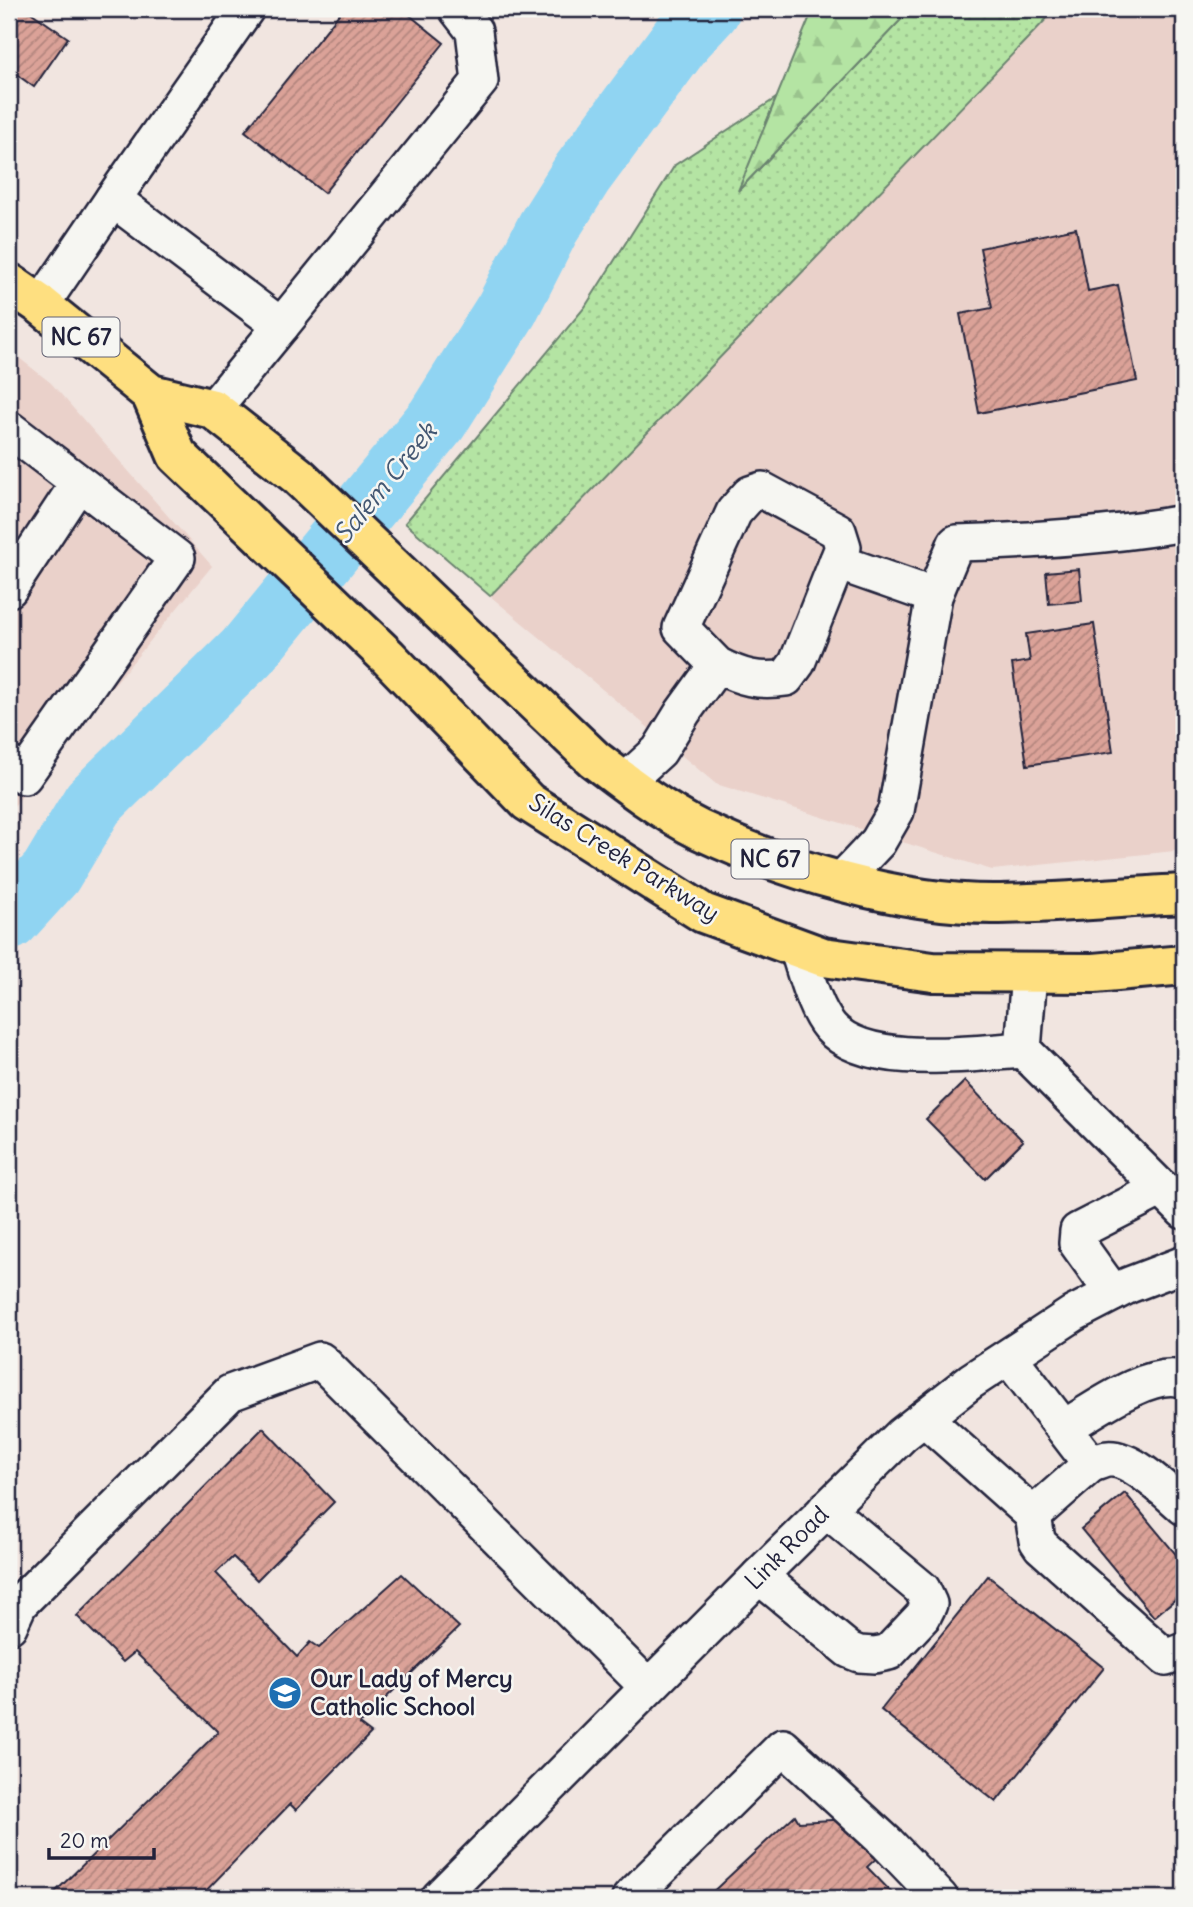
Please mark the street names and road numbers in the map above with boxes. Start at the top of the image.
road number: NC 67 [42,318,119,356]
street label: Silas Creek Parkway [524,787,725,928]
road number: NC 67 [732,839,808,878]
street label: Link Road [738,1499,835,1596]

